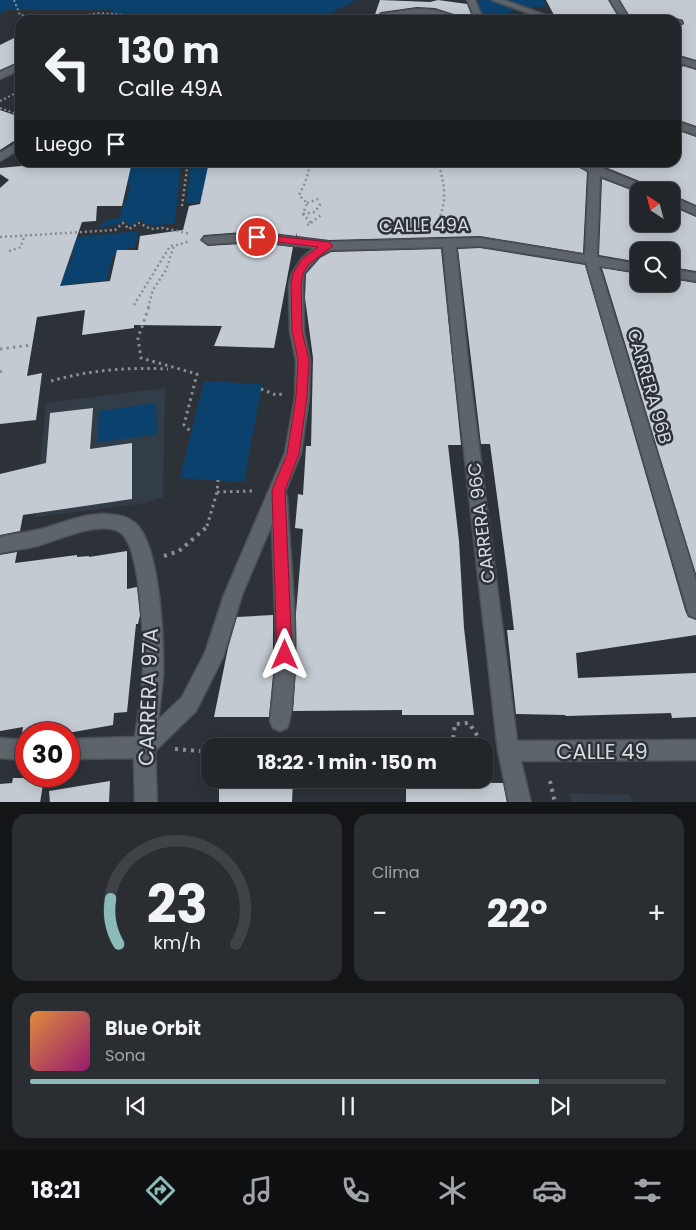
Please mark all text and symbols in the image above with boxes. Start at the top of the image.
text: 130 m [118,26,220,75]
icon: left [35,35,100,100]
text: Calle 49A [118,73,223,104]
icon: arrive [102,130,130,158]
text: Luego [35,131,92,158]
north arrow [630,182,680,232]
map controls [630,182,680,292]
street label: CALLE 49A [379,212,469,238]
pin [236,216,278,258]
icon: arrive [243,223,271,251]
button: search [630,242,680,292]
street label: CARRERA 96B [622,325,678,447]
street label: CARRERA 96C [461,461,501,585]
street label: CARRERA 97A [131,628,165,766]
position arrow [258,628,310,680]
speed limit sign: 30 [15,722,80,787]
street label: CALLE 49 [556,737,648,766]
text: 18:22 · 1 min · 150 m [257,749,437,776]
text: Clima [372,861,420,884]
text: 23 [146,868,208,941]
text: 22° [487,887,548,940]
text: − [372,894,387,933]
text: + [647,894,666,933]
text: km/h [153,930,201,955]
text: Blue Orbit [105,1015,201,1042]
text: Sona [105,1044,146,1067]
icon: previous [122,1092,150,1120]
icon: pause [334,1092,362,1120]
icon: next [546,1092,574,1120]
icon: directions [143,1173,178,1208]
icon: music [240,1173,275,1208]
icon: phone [338,1173,373,1208]
icon: climate [435,1173,470,1208]
icon: car [532,1173,567,1208]
icon: filters [630,1173,665,1208]
text: 18:21 [31,1175,81,1206]

